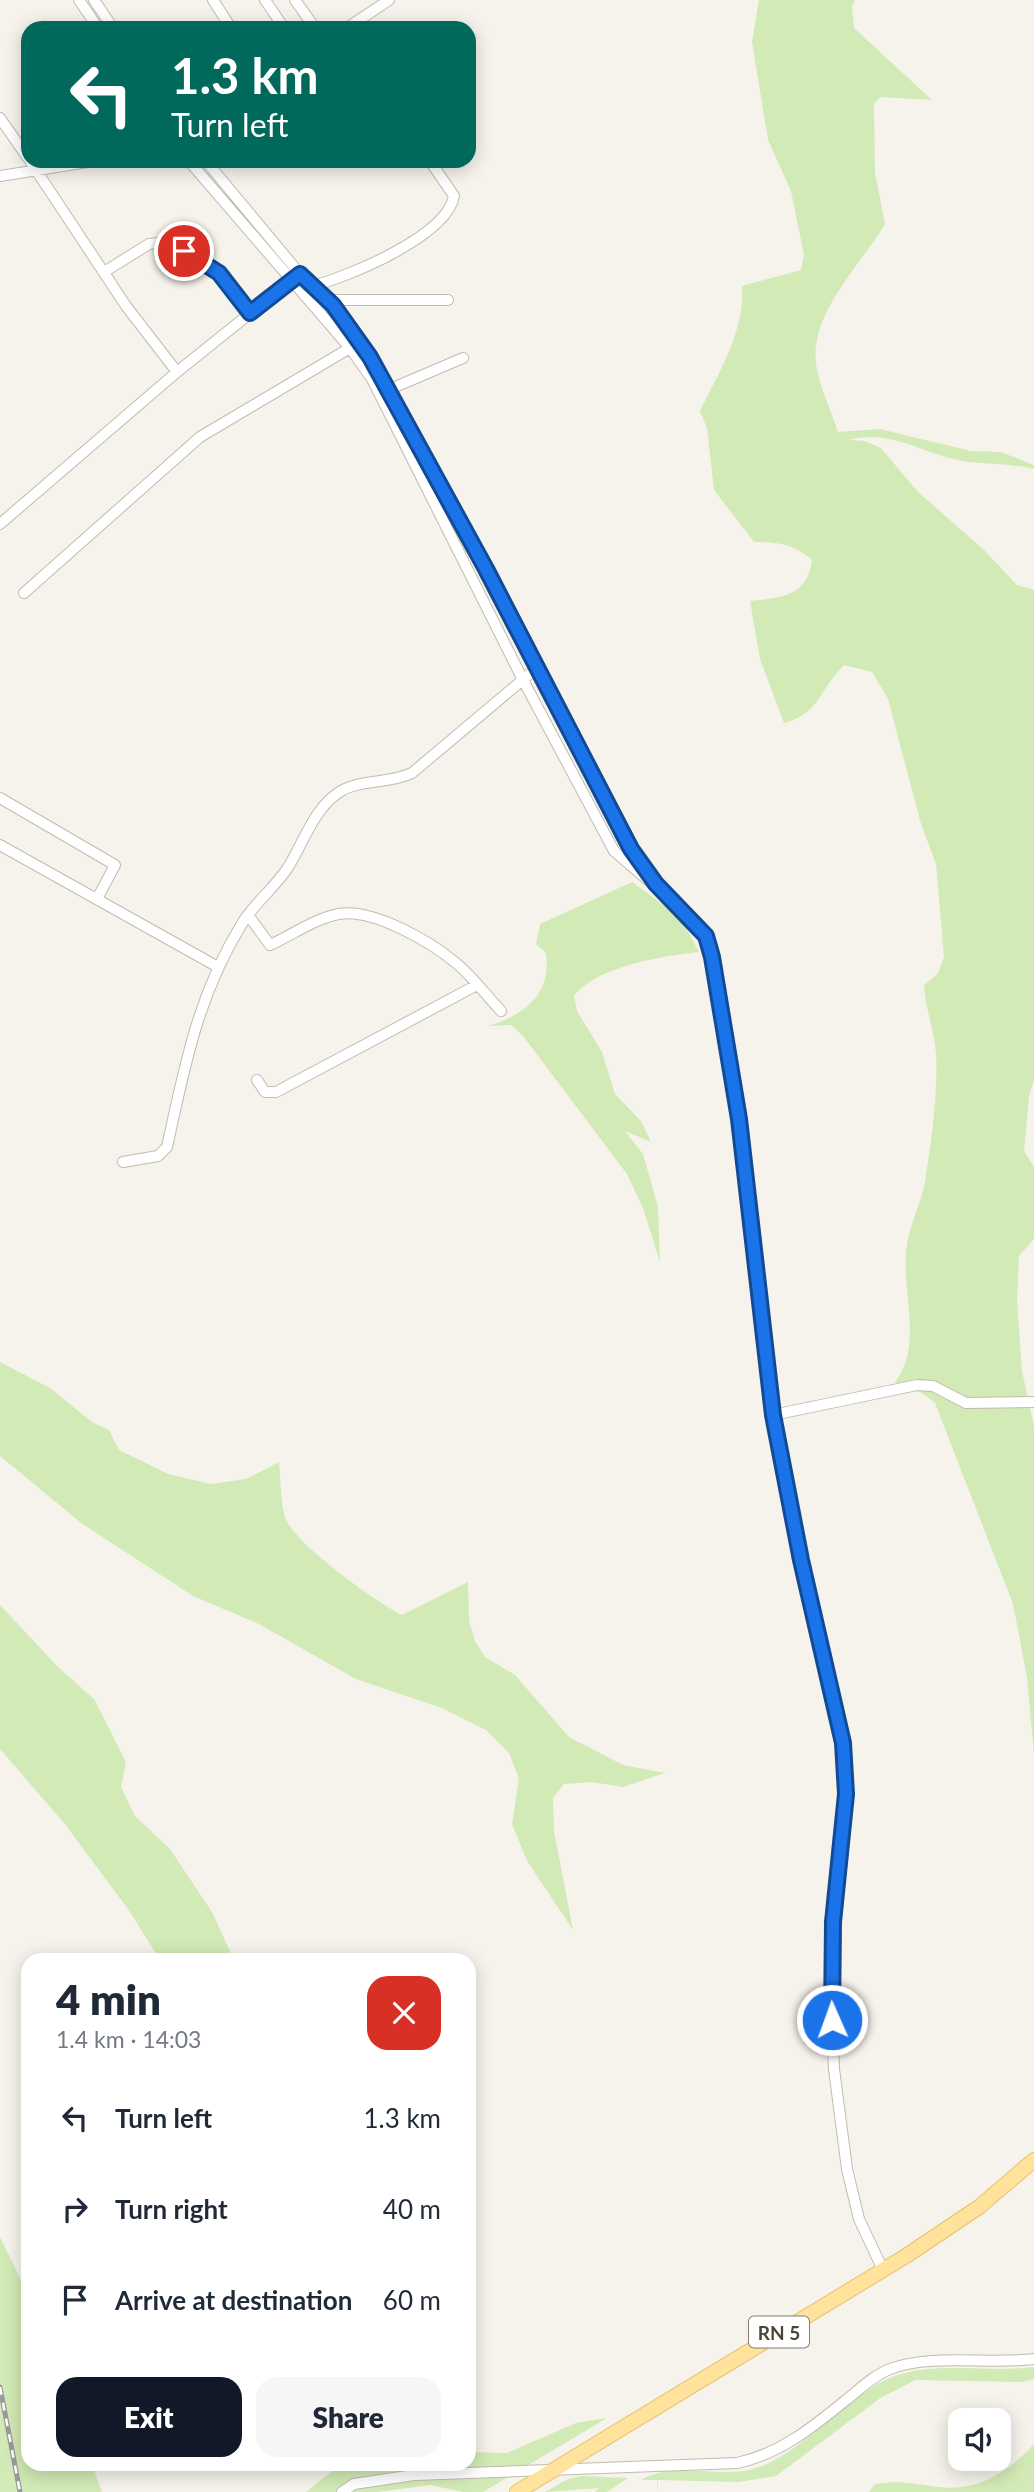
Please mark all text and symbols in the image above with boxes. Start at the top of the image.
text: 1.3 km [171,46,319,104]
icon: left [56,49,147,140]
text: Turn left [171,105,288,144]
pin [154,221,214,281]
icon: arrive [165,232,203,270]
text: 4 min [56,1974,161,2024]
button: close [367,1976,441,2050]
position arrow [795,1983,869,2057]
text: 1.4 km · 14:03 [56,2025,201,2053]
icon: left [56,2099,94,2137]
text: Turn left [115,2102,212,2134]
text: 1.3 km [363,2102,441,2134]
icon: right [56,2190,94,2228]
text: Turn right [115,2193,228,2225]
text: 40 m [383,2193,441,2225]
icon: arrive [56,2281,94,2319]
text: Arrive at destination [115,2284,352,2316]
text: 60 m [383,2284,441,2316]
road number: RN 5 [749,2316,809,2348]
button: Exit [56,2377,242,2457]
button: Share [256,2377,441,2457]
map controls [948,2408,1011,2471]
button: sound [948,2408,1011,2471]

